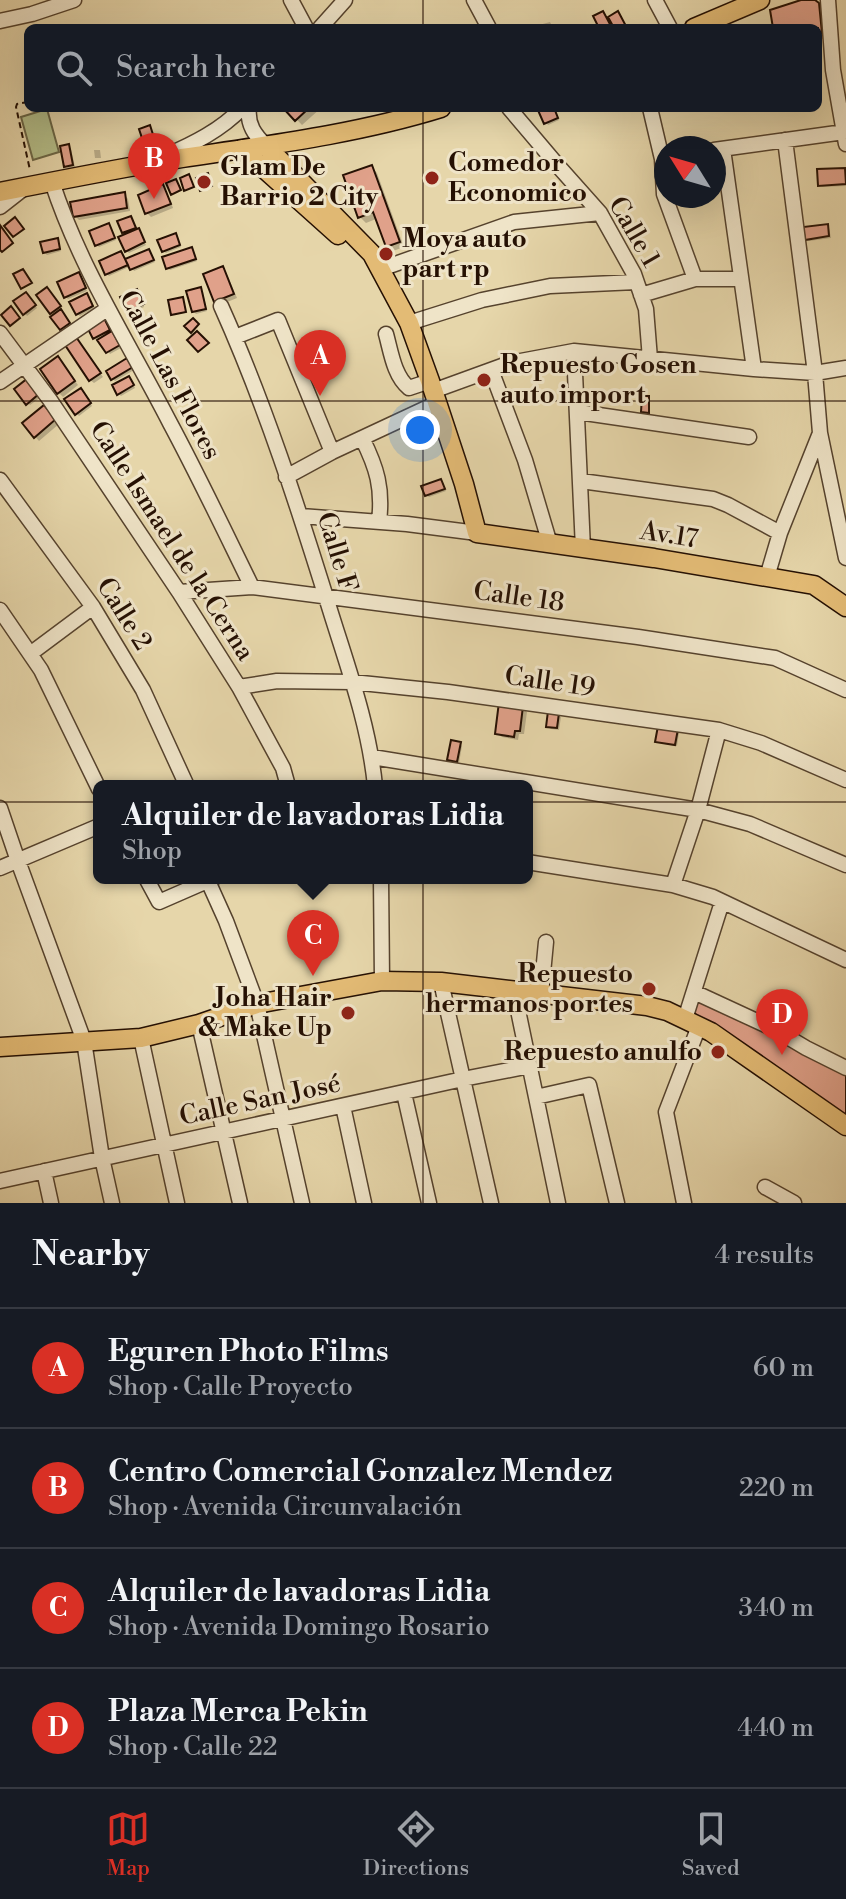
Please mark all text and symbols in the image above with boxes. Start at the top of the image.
search box [24,24,822,112]
icon: search [52,46,96,90]
text: Search here [116,49,276,87]
pin: B [128,133,180,199]
north arrow [654,136,726,208]
place label: Comedor Economico [448,147,587,209]
place label: Glam De Barrio 2 City [220,151,379,213]
marker: Comedor Economico [423,169,441,187]
marker: Glam De Barrio 2 City [195,173,213,191]
street label: Calle 1 [601,191,667,273]
place label: Moya auto part rp [402,223,527,285]
marker: Moya auto part rp [377,245,395,263]
street label: Calle Las Flores [112,285,228,465]
pin: A [294,330,346,396]
place label: Repuesto Gosen auto import [500,349,697,411]
marker: Repuesto Gosen auto import [475,371,493,389]
your location [400,410,440,450]
street label: Calle Ismael de la Cerna [83,415,262,667]
street label: Calle F [310,508,364,596]
street label: Av.17 [637,515,700,555]
street label: Calle 2 [89,572,159,656]
street label: Calle 18 [471,575,567,619]
street label: Calle 19 [503,660,597,704]
popup [93,780,533,884]
text: Alquiler de lavadoras Lidia [122,797,504,835]
text: Shop [122,835,182,867]
pin: C [287,910,339,976]
place label: Repuesto hermanos portes [425,958,633,1020]
marker: Repuesto hermanos portes [640,980,658,998]
place label: Joha Hair & Make Up [198,982,332,1044]
pin: D [756,989,808,1055]
marker: Joha Hair & Make Up [339,1004,357,1022]
place label: Repuesto anulfo [504,1036,702,1068]
marker: Repuesto anulfo [709,1043,727,1061]
street label: Calle San José [176,1067,344,1133]
text: Nearby [32,1234,150,1276]
text: 4 results [715,1239,814,1271]
text: Eguren Photo Films [108,1333,389,1371]
text: A [49,1352,67,1384]
text: 60 m [753,1352,814,1384]
text: Shop · Calle Proyecto [108,1371,353,1403]
text: Centro Comercial Gonzalez Mendez [108,1453,612,1491]
text: B [48,1472,68,1504]
text: 220 m [739,1472,814,1504]
text: Shop · Avenida Circunvalación [108,1491,462,1523]
text: Alquiler de lavadoras Lidia [108,1573,490,1611]
text: C [49,1592,67,1624]
text: 340 m [738,1592,814,1624]
text: Shop · Avenida Domingo Rosario [108,1611,490,1643]
text: Plaza Merca Pekin [108,1693,368,1731]
text: D [48,1712,68,1744]
text: 440 m [737,1712,814,1744]
text: Shop · Calle 22 [108,1731,278,1763]
tab: Map [106,1807,150,1882]
tab: Directions [363,1807,469,1882]
tab: Saved [682,1807,740,1882]

